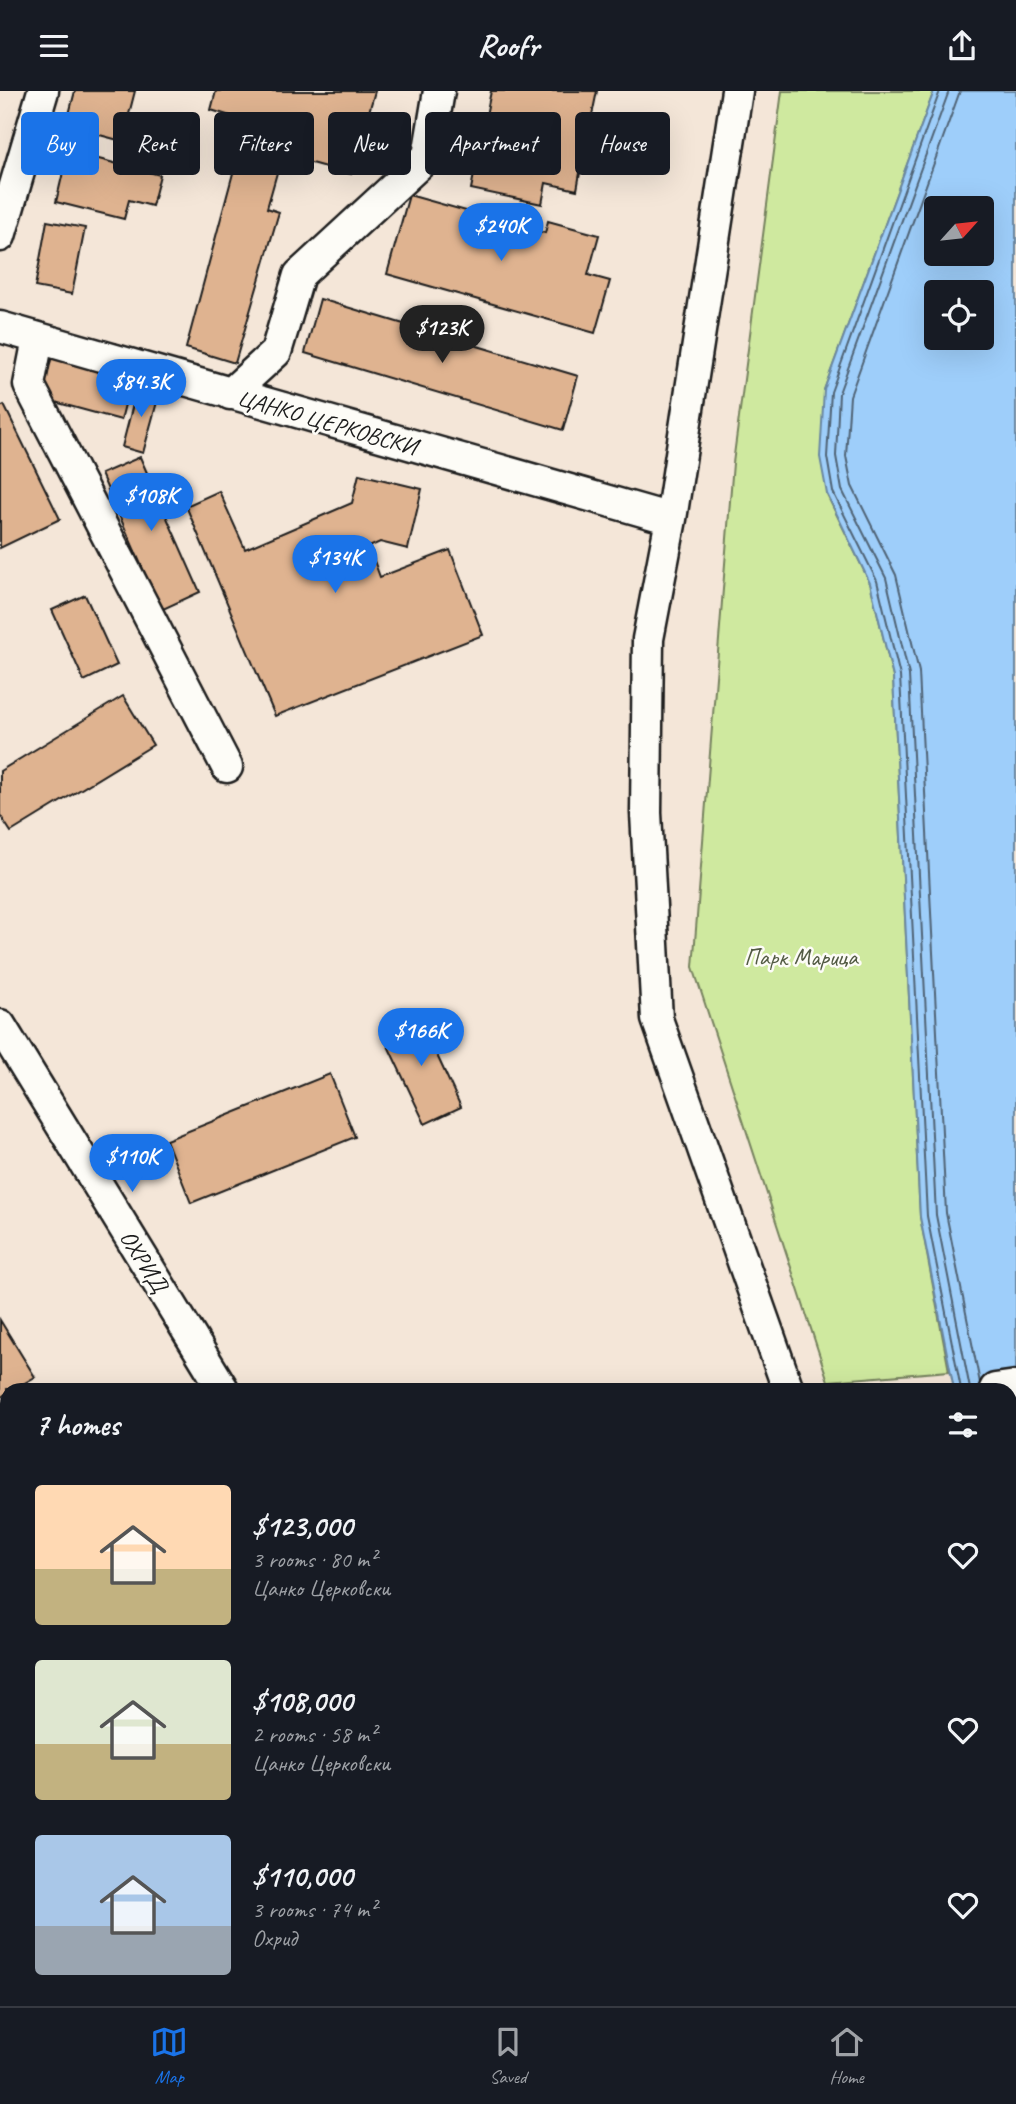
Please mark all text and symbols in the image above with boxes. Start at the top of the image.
text: Roofr [477,25,539,66]
icon: menu [35,27,73,65]
icon: share [943,27,981,65]
chip: Buy [21,112,99,175]
chip: Rent [113,112,200,175]
chip: Filters [214,112,314,175]
chip: New [328,112,411,175]
chip: Apartment [425,112,561,175]
chip: House [575,112,670,175]
north arrow [924,196,994,266]
map controls [924,196,994,350]
pin: $240K [452,204,550,263]
text: $240K [474,211,528,240]
button: locate [924,280,994,350]
pin: $123K [393,306,491,365]
text: $123K [415,313,469,342]
pin: $84.3K [84,359,198,419]
text: $84.3K [112,367,170,396]
street label: ЦАНКО ЦЕРКОВСКИ [234,382,424,463]
pin: $108K [102,473,200,533]
text: $108K [124,481,178,510]
pin: $134K [286,535,384,595]
text: $134K [308,543,362,572]
park label: Парк Марица [744,942,859,972]
pin: $166K [372,1009,470,1068]
text: $166K [394,1016,448,1045]
pin: $110K [83,1135,181,1194]
text: $110K [105,1142,159,1171]
street label: ОХРИД [113,1224,176,1299]
text: 7 homes [35,1406,120,1444]
icon: filters [944,1406,982,1444]
text: $123,000 [252,1507,352,1545]
icon: home [91,1513,175,1597]
icon: heart [944,1536,982,1574]
text: 3 rooms · 80 m² [252,1545,376,1574]
text: Цанко Церковски [252,1574,390,1603]
text: $108,000 [252,1682,352,1720]
icon: home [91,1688,175,1772]
icon: heart [944,1711,982,1749]
text: 2 rooms · 58 m² [252,1720,376,1749]
text: Цанко Церковски [252,1749,390,1778]
text: $110,000 [252,1857,352,1895]
icon: home [91,1863,175,1947]
icon: heart [944,1886,982,1924]
text: 3 rooms · 74 m² [252,1895,376,1924]
text: Охрид [252,1924,297,1953]
tab: Map [150,2023,188,2089]
tab: Saved [489,2023,527,2089]
tab: Home [828,2023,866,2089]

